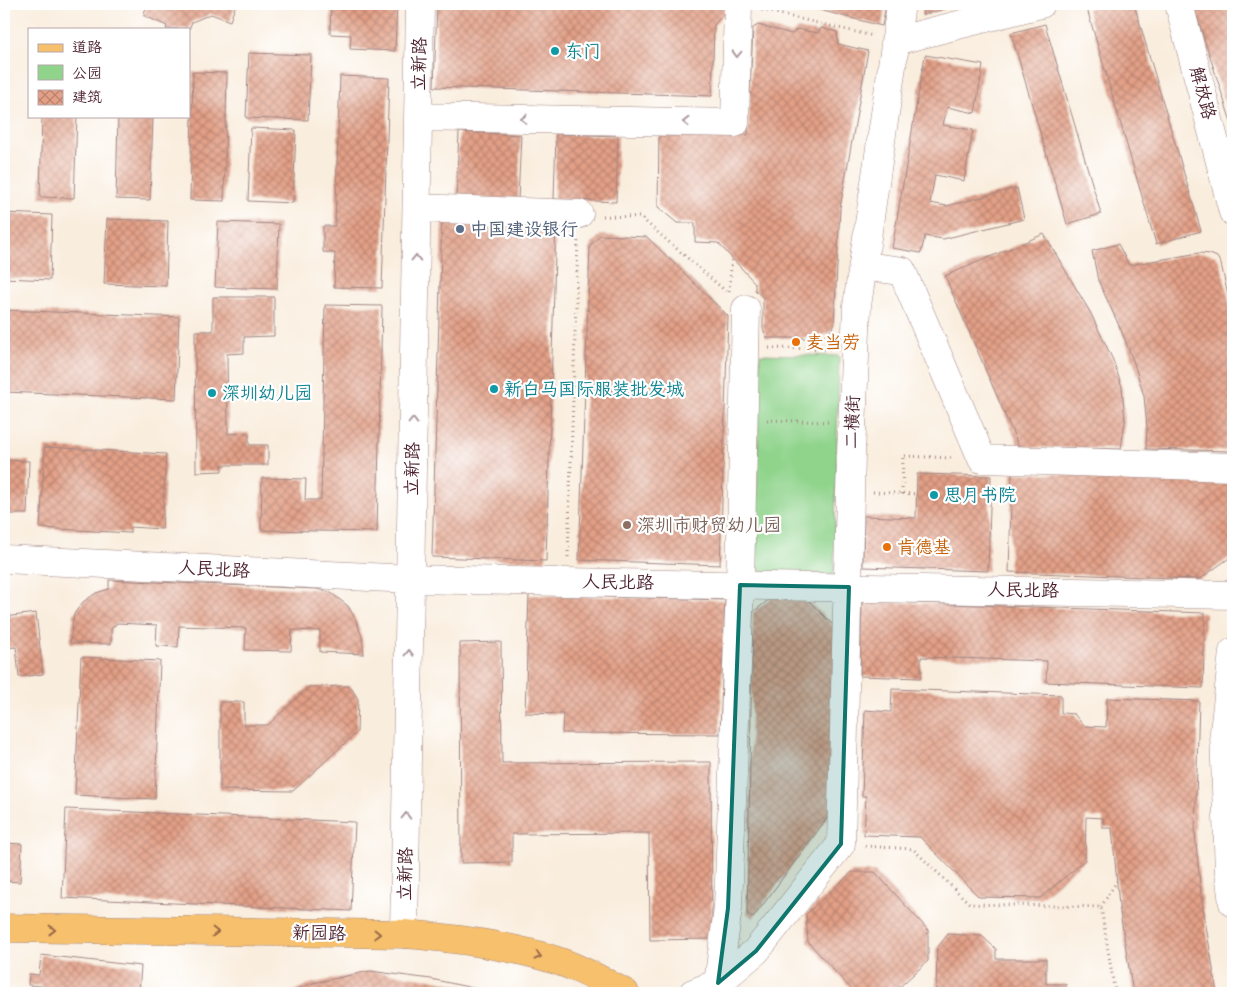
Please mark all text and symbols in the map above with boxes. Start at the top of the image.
legend [28,28,190,118]
text: 道路 [72,34,102,60]
place label: 东门 [565,35,601,67]
street label: 立新路 [403,37,435,91]
marker: 东门 [549,45,561,57]
one-way arrow [732,50,742,58]
text: 公园 [72,60,102,86]
street label: 解放路 [1181,63,1225,123]
text: 建筑 [72,84,102,110]
one-way arrow [520,114,528,124]
one-way arrow [682,117,690,128]
place label: 中国建设银行 [470,213,578,245]
marker: 中国建设银行 [454,223,466,235]
one-way arrow [411,254,421,262]
place label: 麦当劳 [806,326,860,358]
marker: 麦当劳 [790,336,802,348]
place label: 新白马国际服装批发城 [504,373,684,405]
place label: 深圳幼儿园 [222,377,312,409]
marker: 新白马国际服装批发城 [488,383,500,395]
marker: 深圳幼儿园 [206,387,218,399]
street label: 二横街 [835,394,869,450]
one-way arrow [408,416,418,424]
street label: 立新路 [396,442,428,496]
place label: 思月书院 [944,479,1016,511]
marker: 思月书院 [928,489,940,501]
place label: 深圳市财贸幼儿园 [637,509,781,541]
marker: 深圳市财贸幼儿园 [621,519,633,531]
place label: 肯德基 [897,531,951,563]
marker: 肯德基 [881,541,893,553]
street label: 人民北路 [177,551,251,587]
street label: 人民北路 [582,565,654,599]
street label: 人民北路 [987,573,1059,607]
one-way arrow [404,649,414,656]
one-way arrow [401,811,411,819]
street label: 立新路 [389,847,421,901]
street label: 新园路 [292,917,346,949]
one-way arrow [49,924,57,935]
one-way arrow [212,927,219,937]
one-way arrow [374,929,382,939]
one-way arrow [533,950,542,961]

